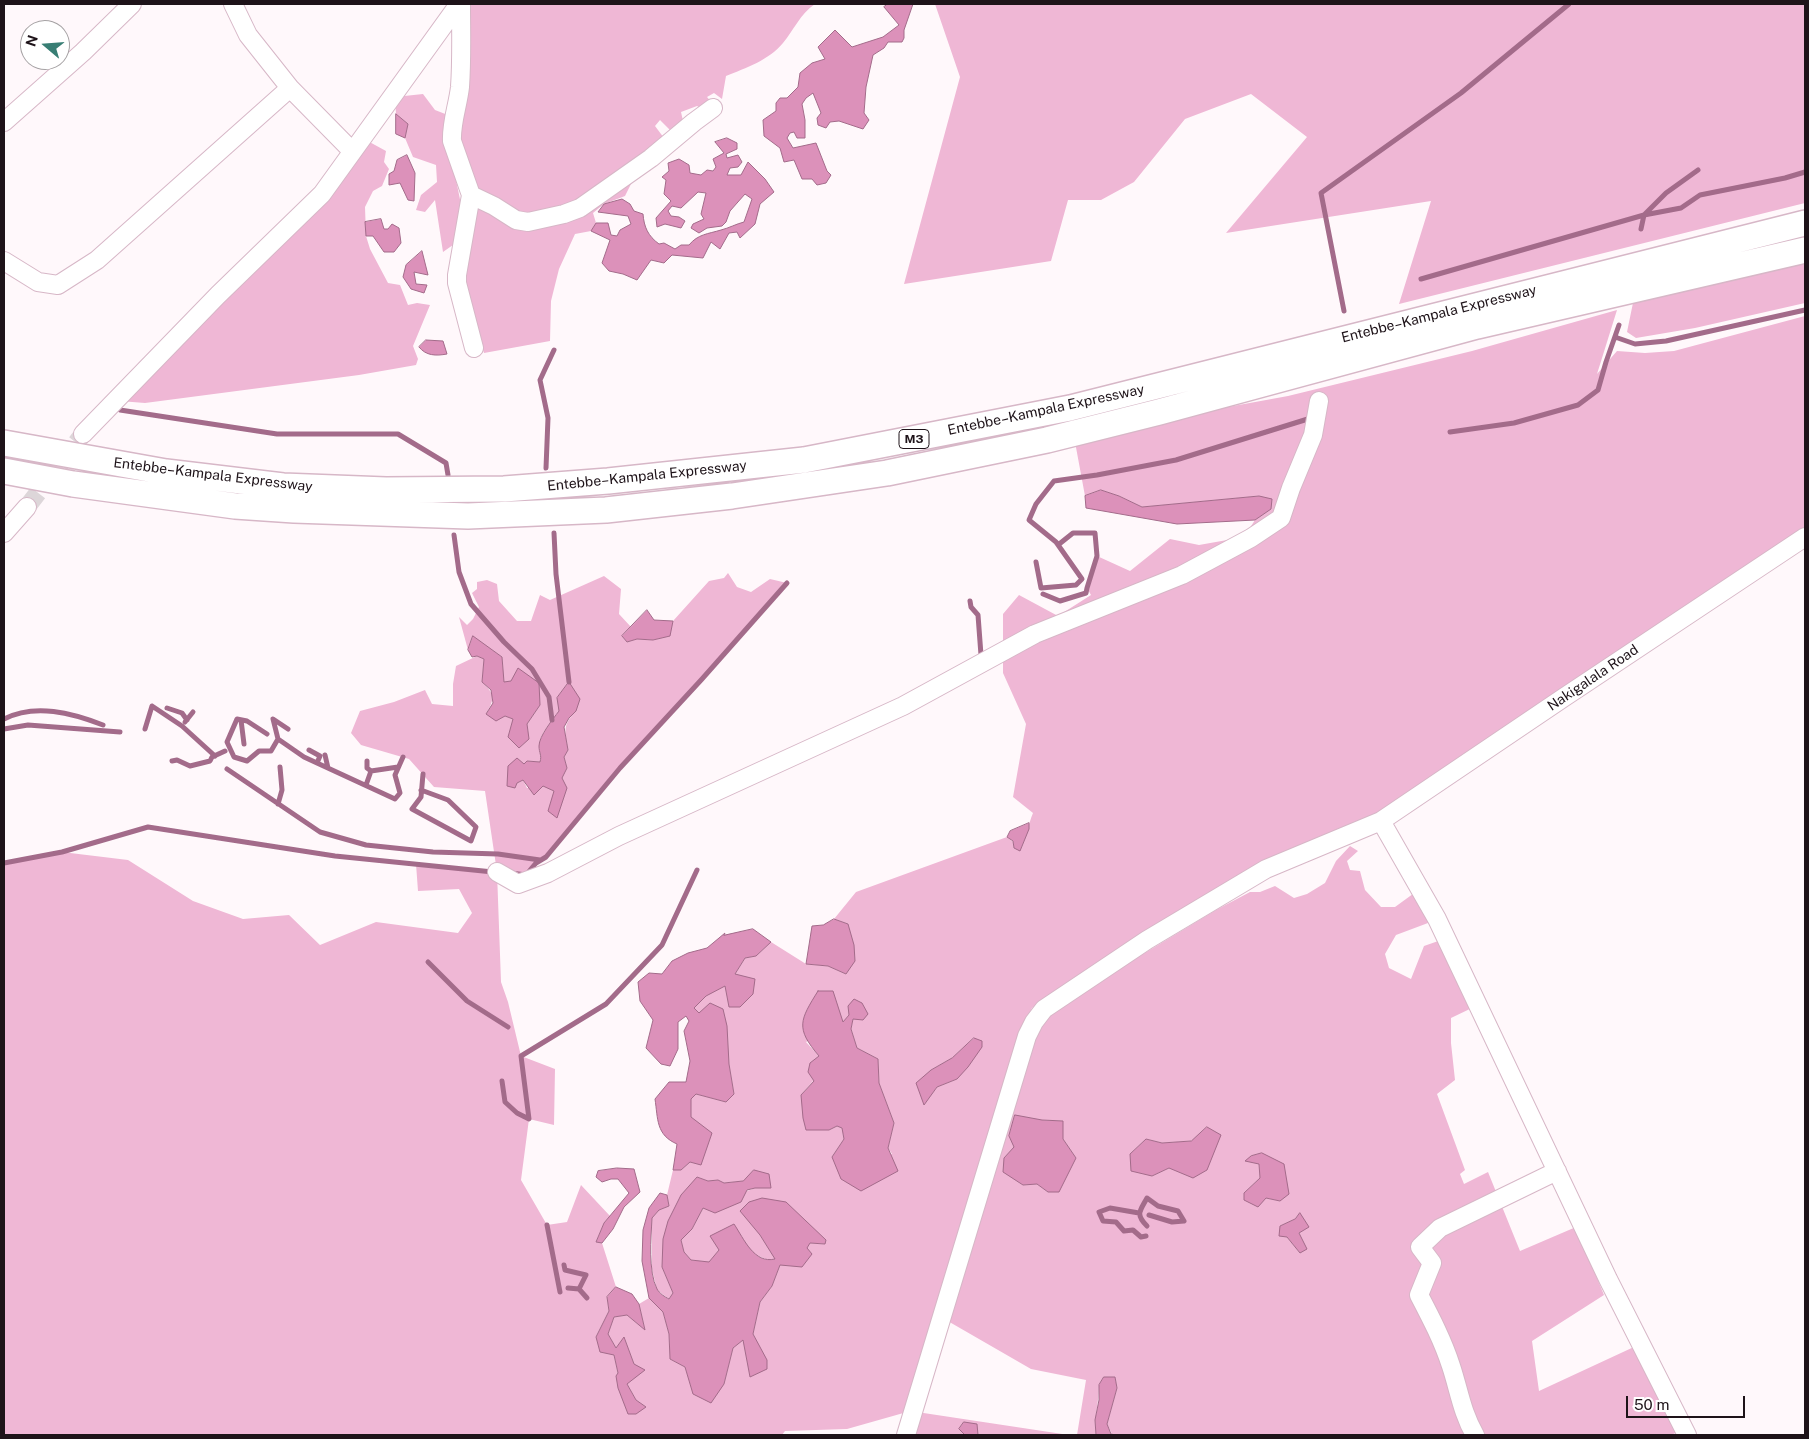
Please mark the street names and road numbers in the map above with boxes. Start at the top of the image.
street label: Entebbe–Kampala Expressway [1340,282,1538,346]
street label: Entebbe–Kampala Expressway [946,381,1146,439]
road number: M3 [899,429,929,448]
street label: Entebbe–Kampala Expressway [112,454,314,496]
street label: Entebbe–Kampala Expressway [546,457,748,495]
street label: Nakigalala Road [1544,641,1642,715]

